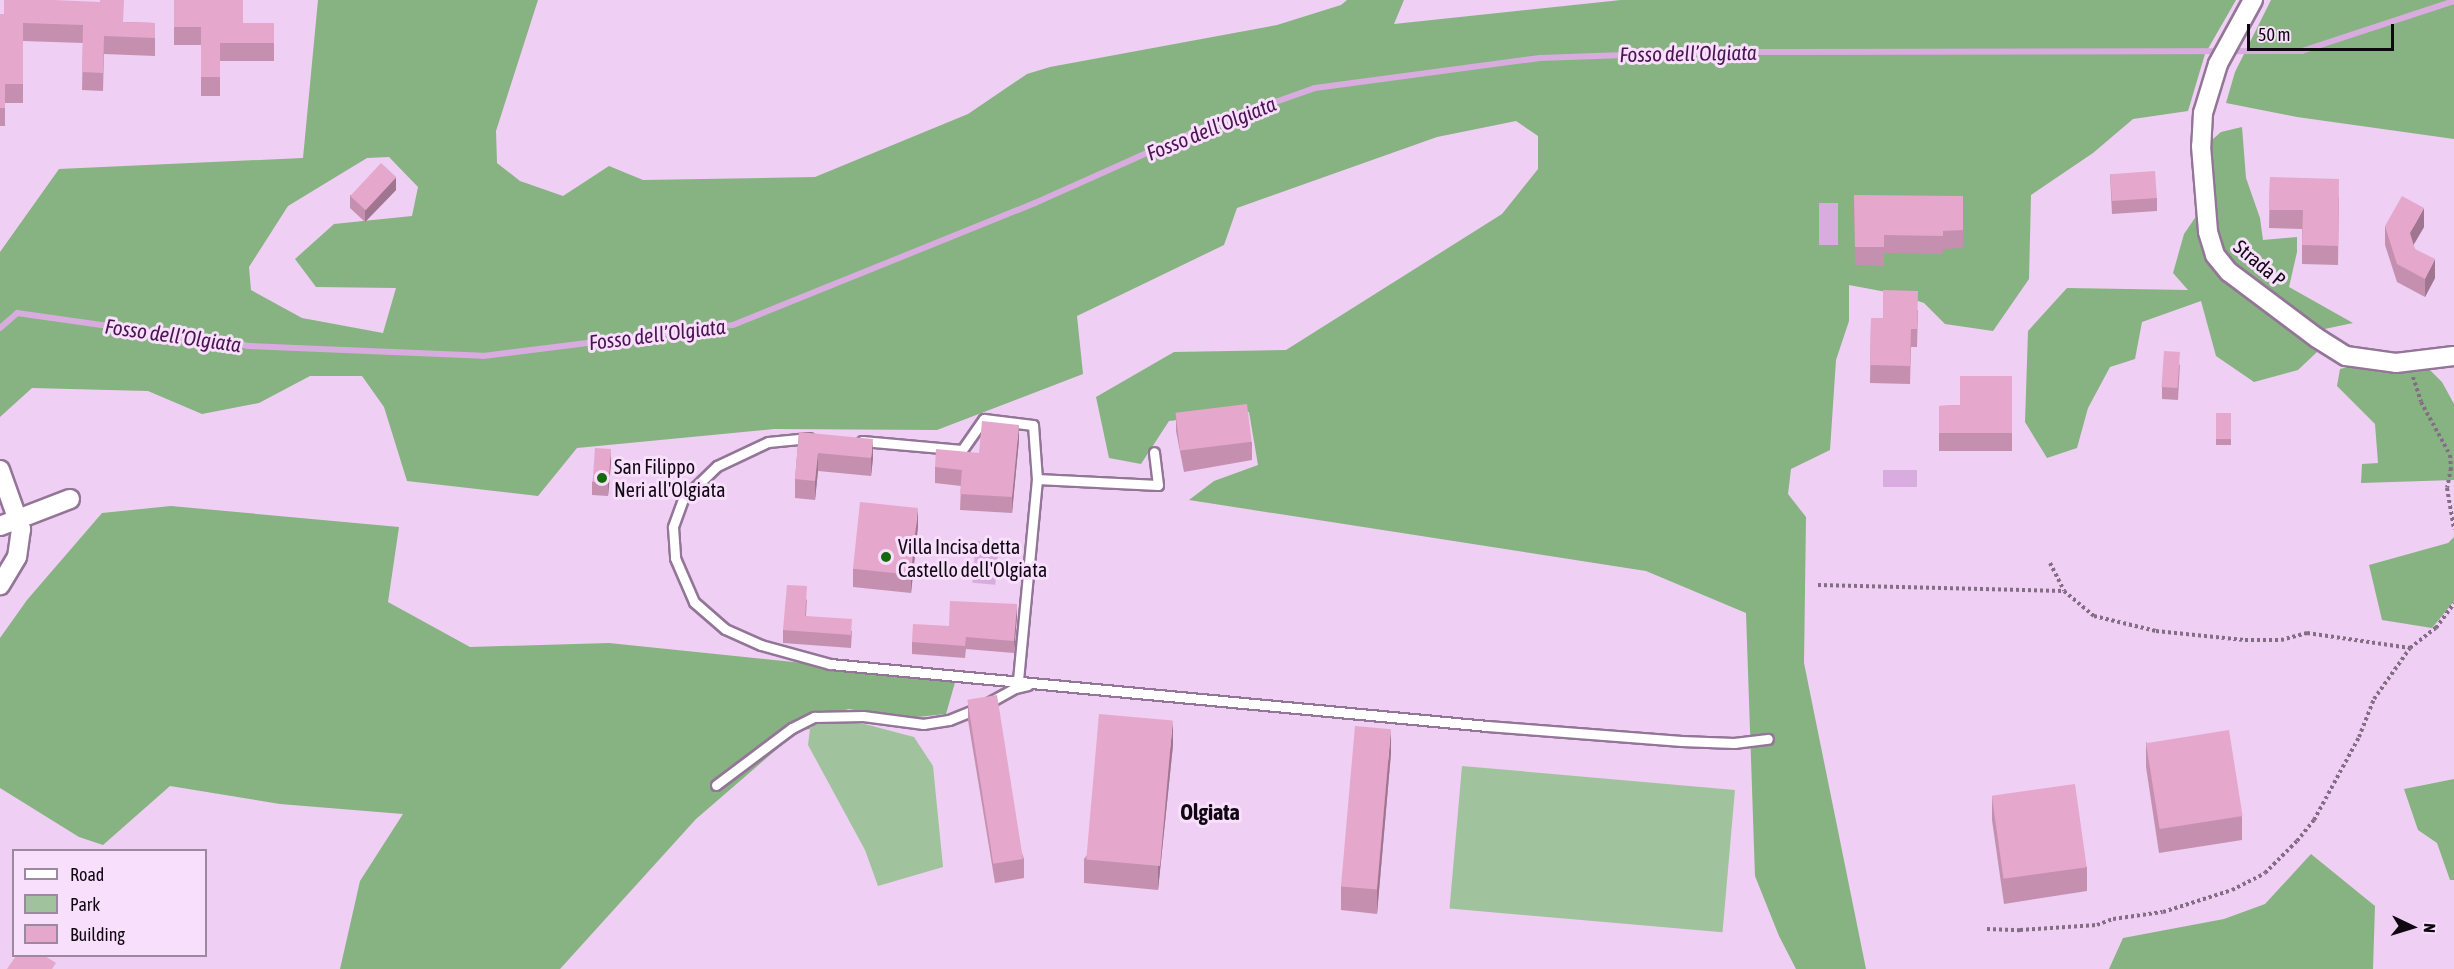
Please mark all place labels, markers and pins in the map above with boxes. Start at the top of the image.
place label: San Filippo Neri all'Olgiata [614,454,726,501]
marker: San Filippo Neri all'Olgiata [595,471,609,485]
place label: Villa Incisa detta Castello dell'Olgiata [898,534,1047,581]
marker: Villa Incisa detta Castello dell'Olgiata [879,550,893,564]

